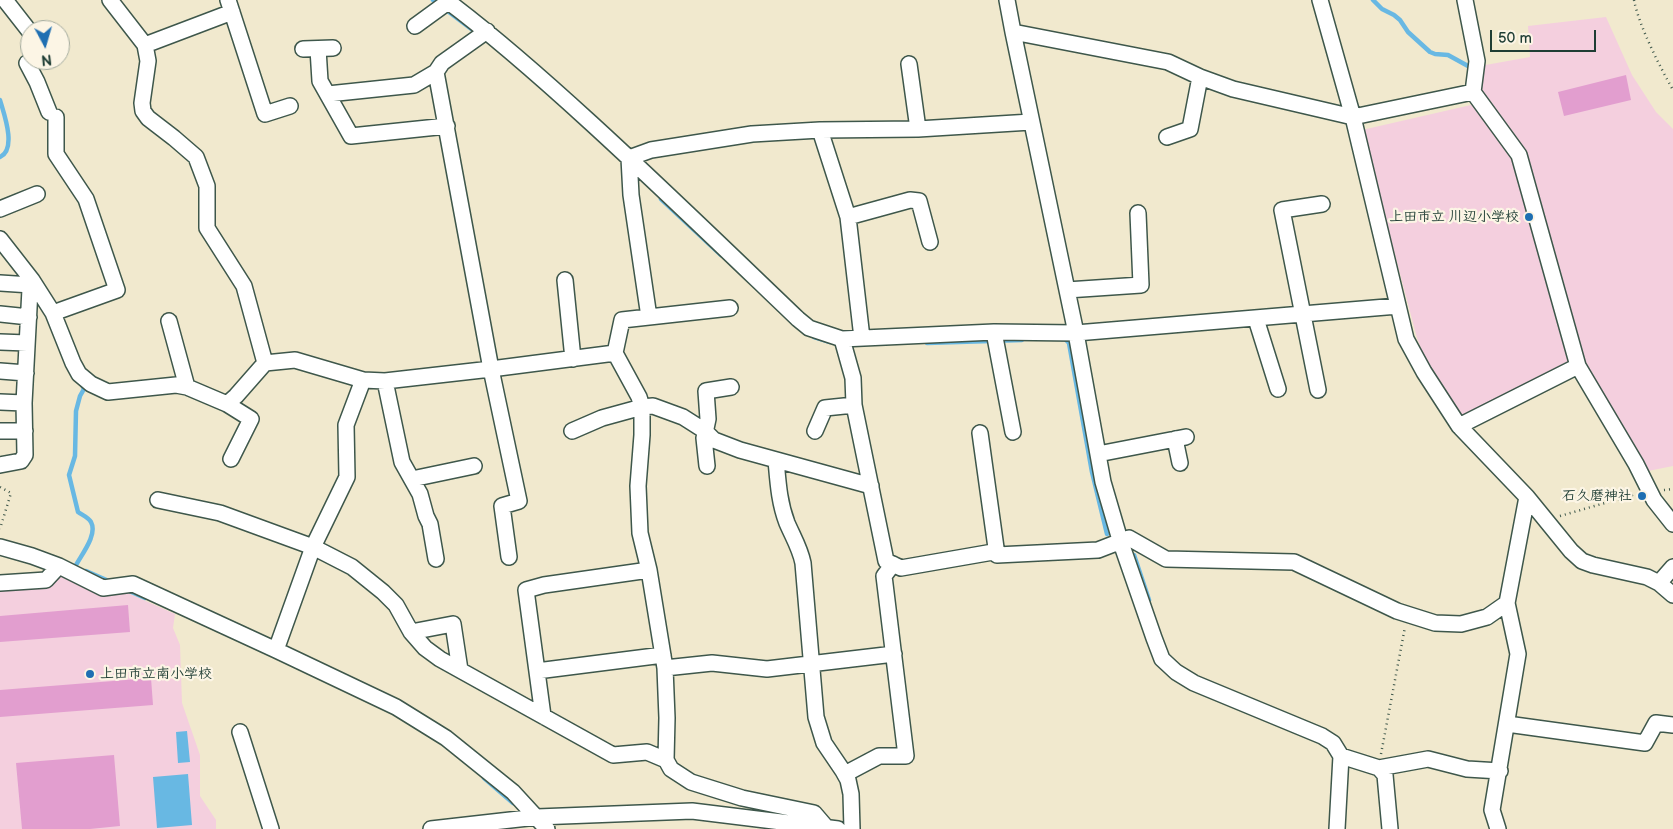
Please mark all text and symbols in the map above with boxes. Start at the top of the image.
north arrow [20,20,70,70]
scale bar [1493,20,1599,52]
text: 50 m [1498,29,1532,48]
text: N [40,50,53,68]
place label: 上田市立 川辺小学校 [1389,209,1519,225]
marker: 上田市立 川辺小学校 [1523,211,1535,223]
place label: 石久磨神社 [1562,488,1632,504]
marker: 石久磨神社 [1636,490,1648,502]
place label: 上田市立南小学校 [100,666,212,682]
marker: 上田市立南小学校 [84,668,96,680]

